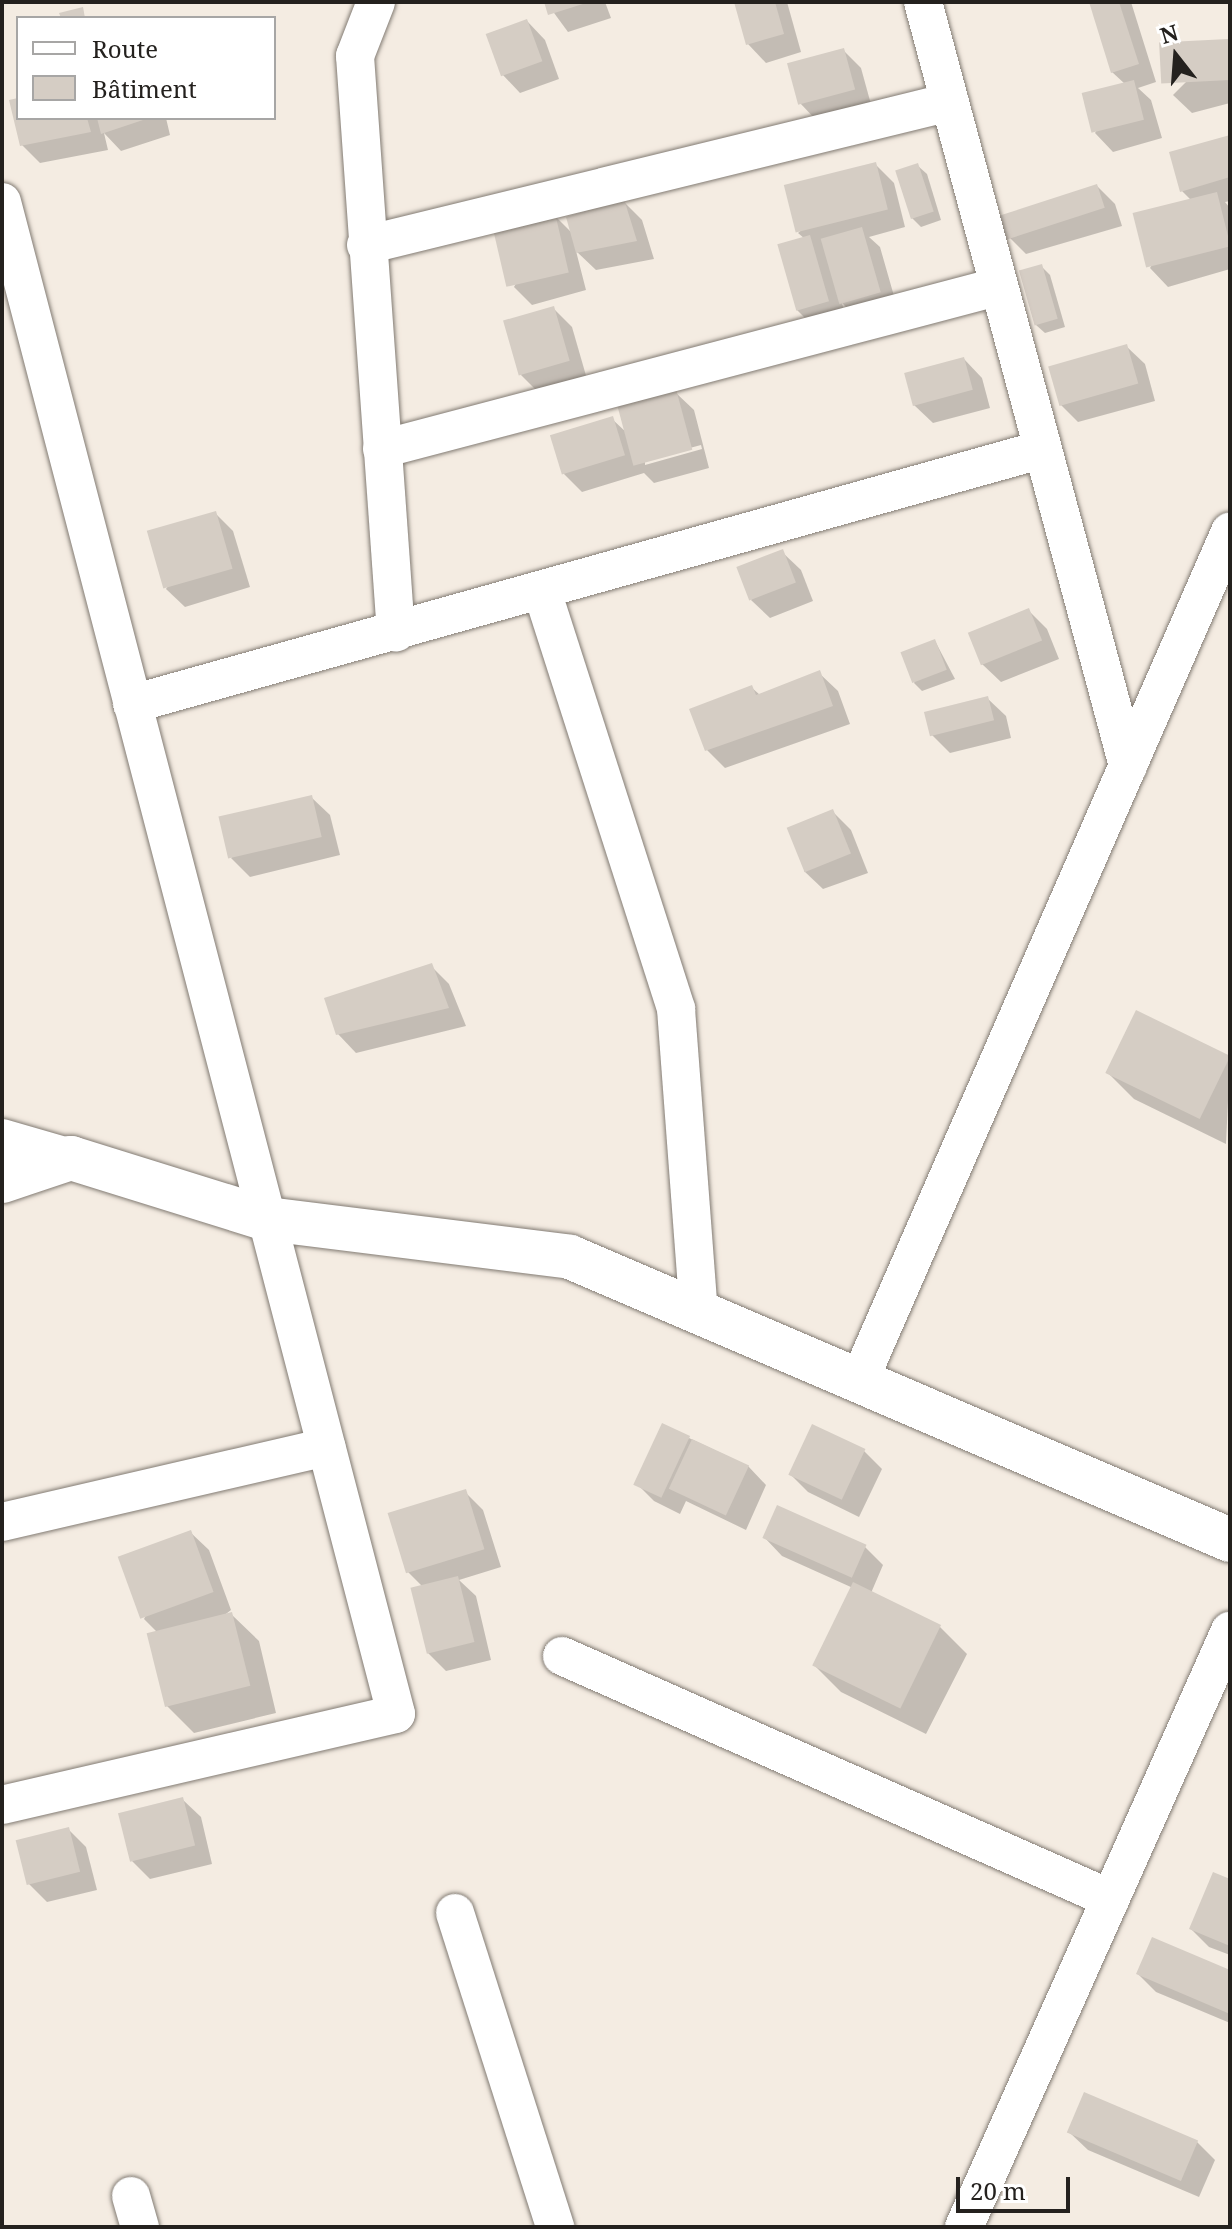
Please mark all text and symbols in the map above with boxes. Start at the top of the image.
legend [16,16,276,120]
north arrow [1136,16,1216,96]
text: N [1156,16,1182,50]
text: Route [92,32,158,65]
text: Bâtiment [92,72,197,105]
scale bar [960,2161,1074,2211]
text: 20 m [970,2174,1026,2207]

